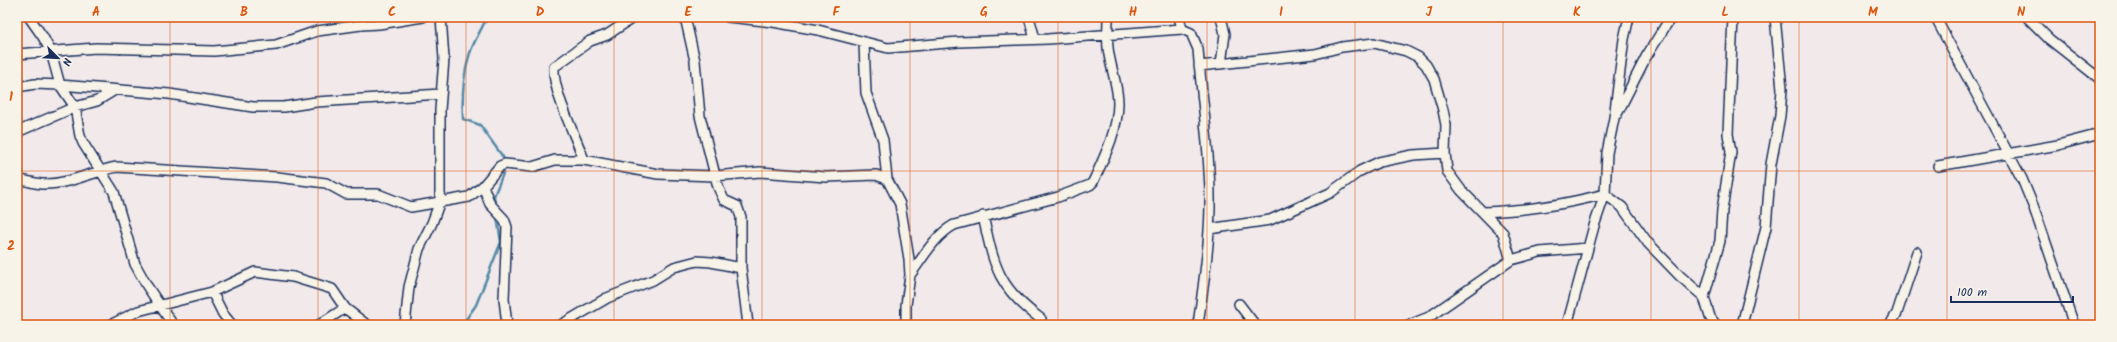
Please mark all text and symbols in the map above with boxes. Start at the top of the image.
text: A [92,2,100,23]
text: B [240,2,248,23]
text: C [388,2,396,23]
text: D [536,2,545,23]
text: E [684,2,692,23]
text: F [832,2,840,23]
text: G [980,2,988,23]
text: H [1129,2,1138,23]
text: I [1279,2,1283,23]
text: J [1426,2,1433,23]
text: K [1573,2,1581,23]
text: L [1721,2,1729,23]
text: M [1868,2,1878,23]
text: N [2017,2,2026,23]
north arrow [38,38,78,78]
text: N [57,55,76,69]
text: 1 [9,87,13,108]
text: 2 [7,236,15,257]
scale bar [1951,278,2073,304]
text: 100 m [1957,283,1988,302]

